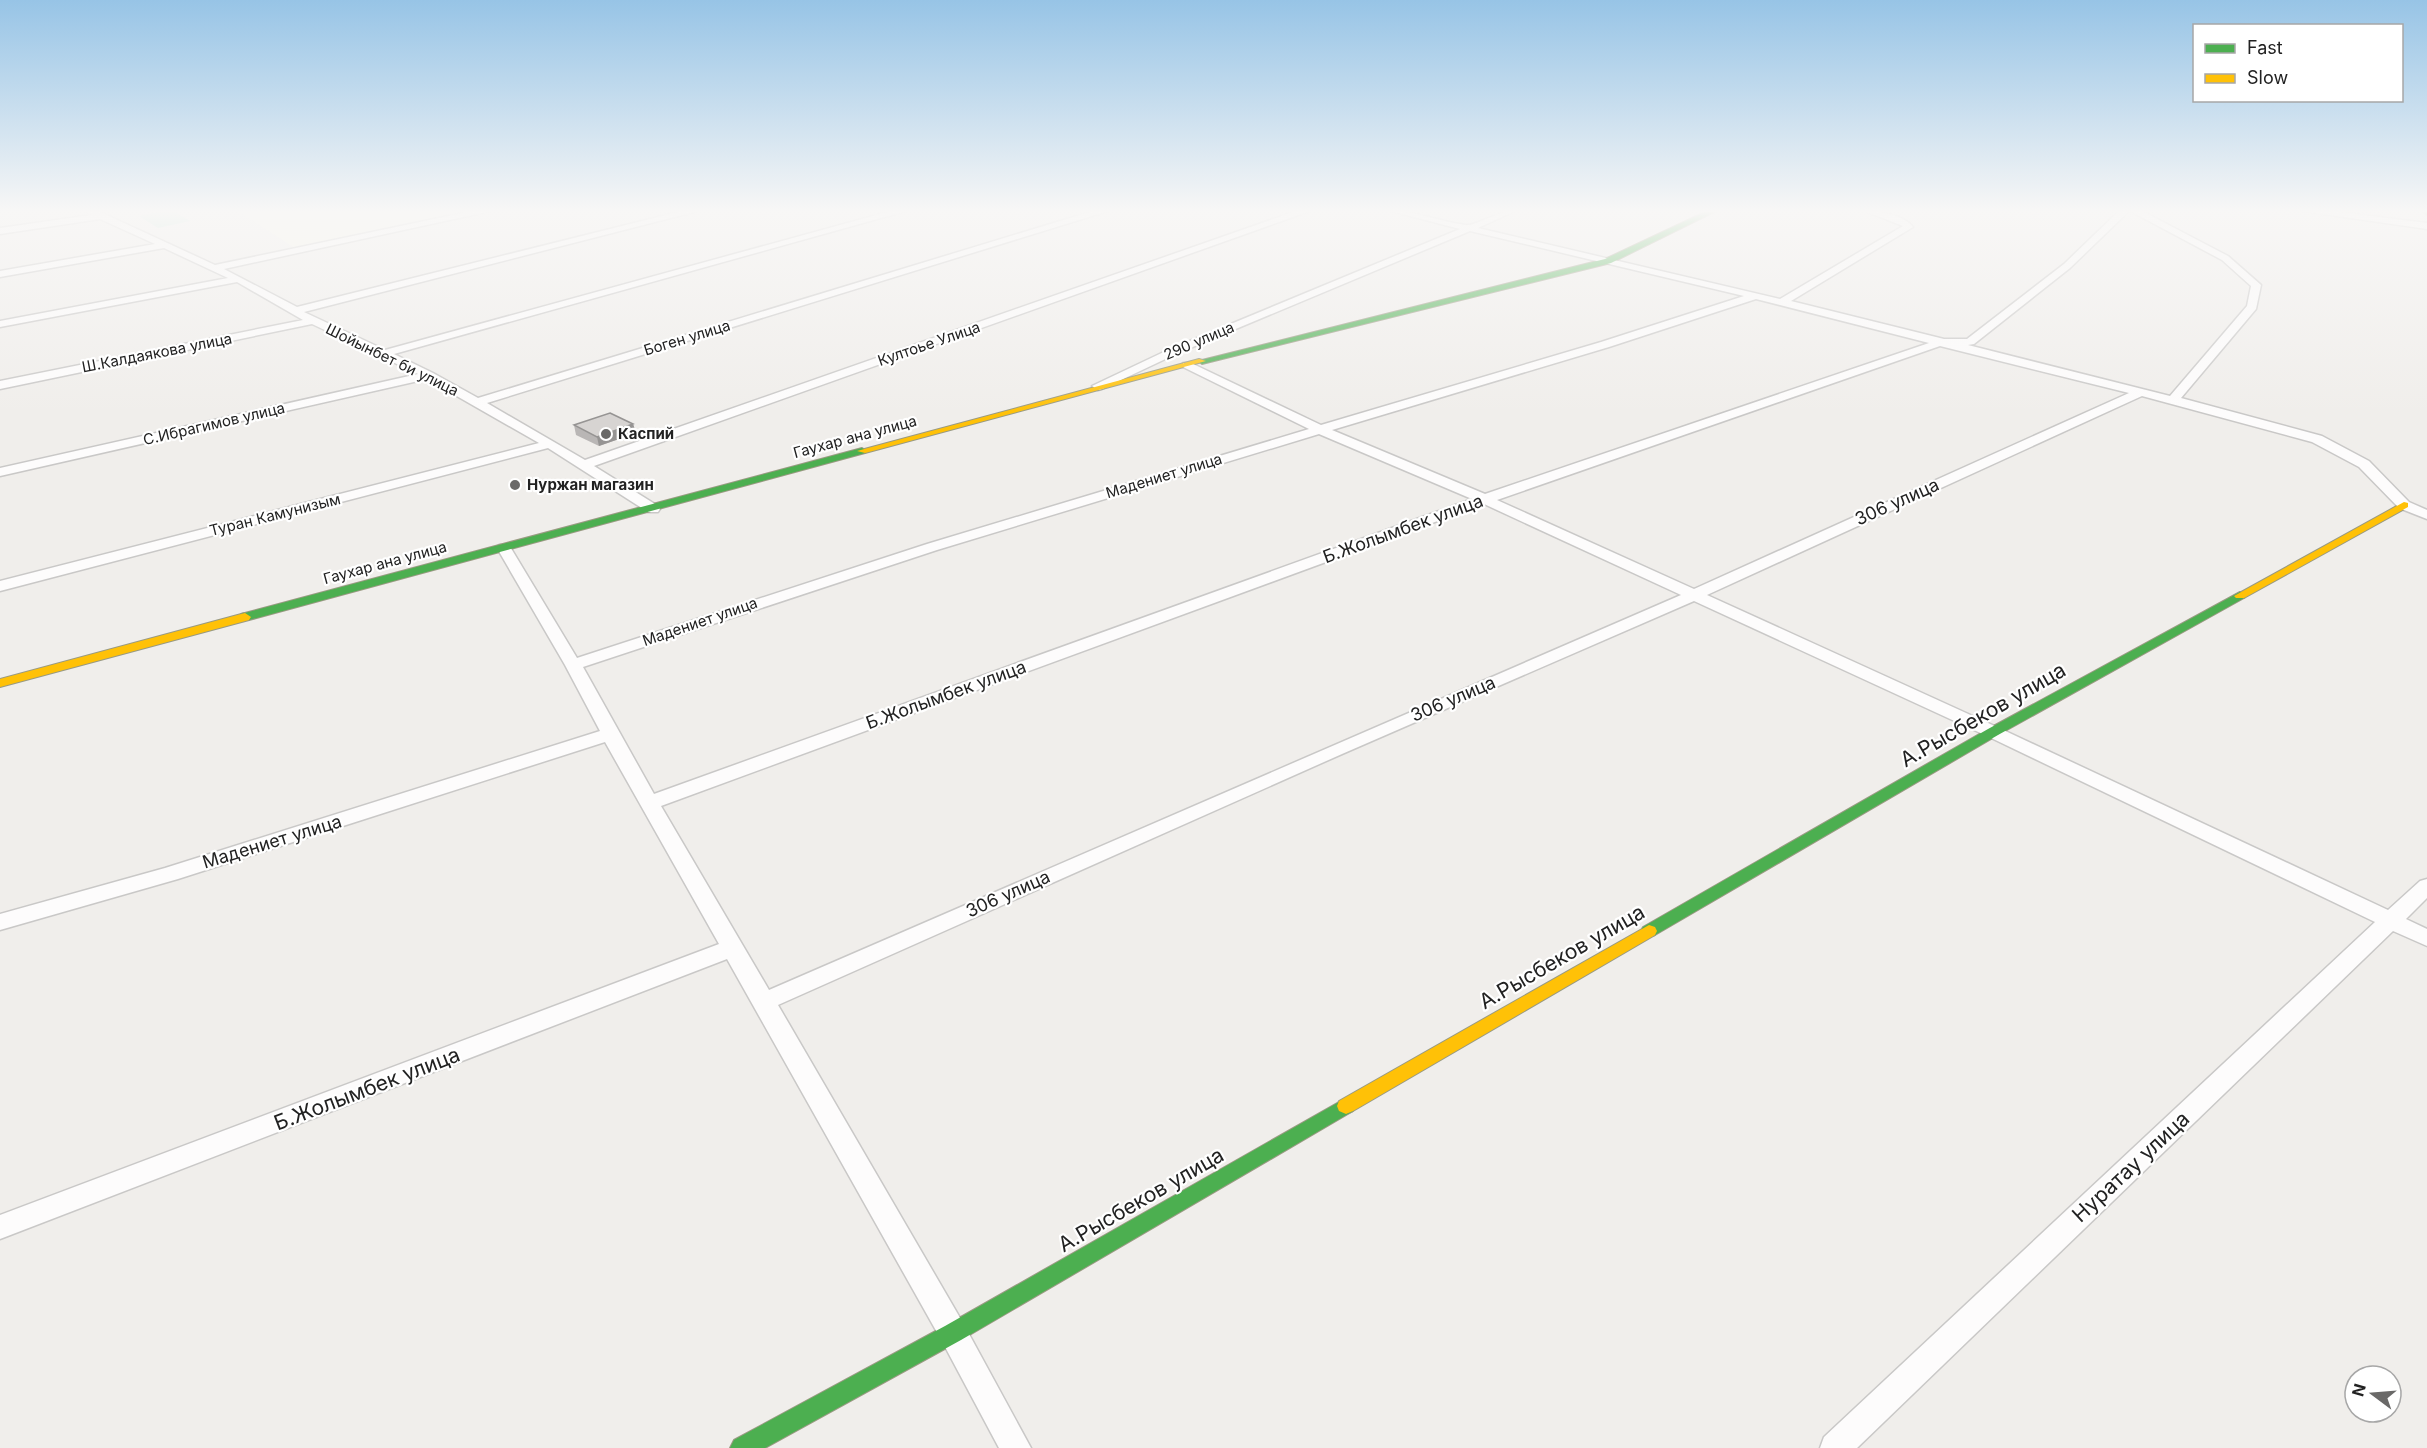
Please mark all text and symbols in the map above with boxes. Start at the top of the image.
legend [2193,24,2403,102]
text: Fast [2247,37,2283,58]
text: Slow [2247,67,2288,88]
street label: Боген улица [641,315,732,360]
street label: Култоье Улица [875,317,983,370]
street label: 290 улица [1161,317,1237,364]
street label: Шойынбет би улица [323,319,462,400]
street label: Ш.Калдаякова улица [80,329,234,376]
street label: С.Ибрагимов улица [141,398,287,449]
street label: Гаухар ана улица [791,411,919,462]
place label: Каспий [618,424,674,443]
marker: Каспий [599,427,613,441]
street label: Мадениет улица [1103,449,1224,502]
street label: 306 улица [1851,474,1942,529]
place label: Нуржан магазин [527,475,654,494]
marker: Нуржан магазин [508,478,522,492]
street label: Туран Камунизым [207,489,342,540]
street label: Б.Жолымбек улица [1320,490,1486,567]
street label: Гаухар ана улица [321,537,449,588]
street label: Мадениет улица [640,593,760,650]
street label: Б.Жолымбек улица [863,656,1029,733]
street label: А.Рысбеков улица [1896,657,2070,772]
street label: 306 улица [1407,671,1498,726]
street label: Мадениет улица [200,810,344,873]
street label: 306 улица [962,866,1053,921]
street label: А.Рысбеков улица [1475,899,1649,1014]
street label: Б.Жолымбек улица [270,1042,463,1136]
street label: Нуратау улица [2067,1106,2194,1227]
street label: А.Рысбеков улица [1054,1142,1228,1257]
north arrow [2343,1364,2403,1424]
text: N [2347,1381,2370,1398]

